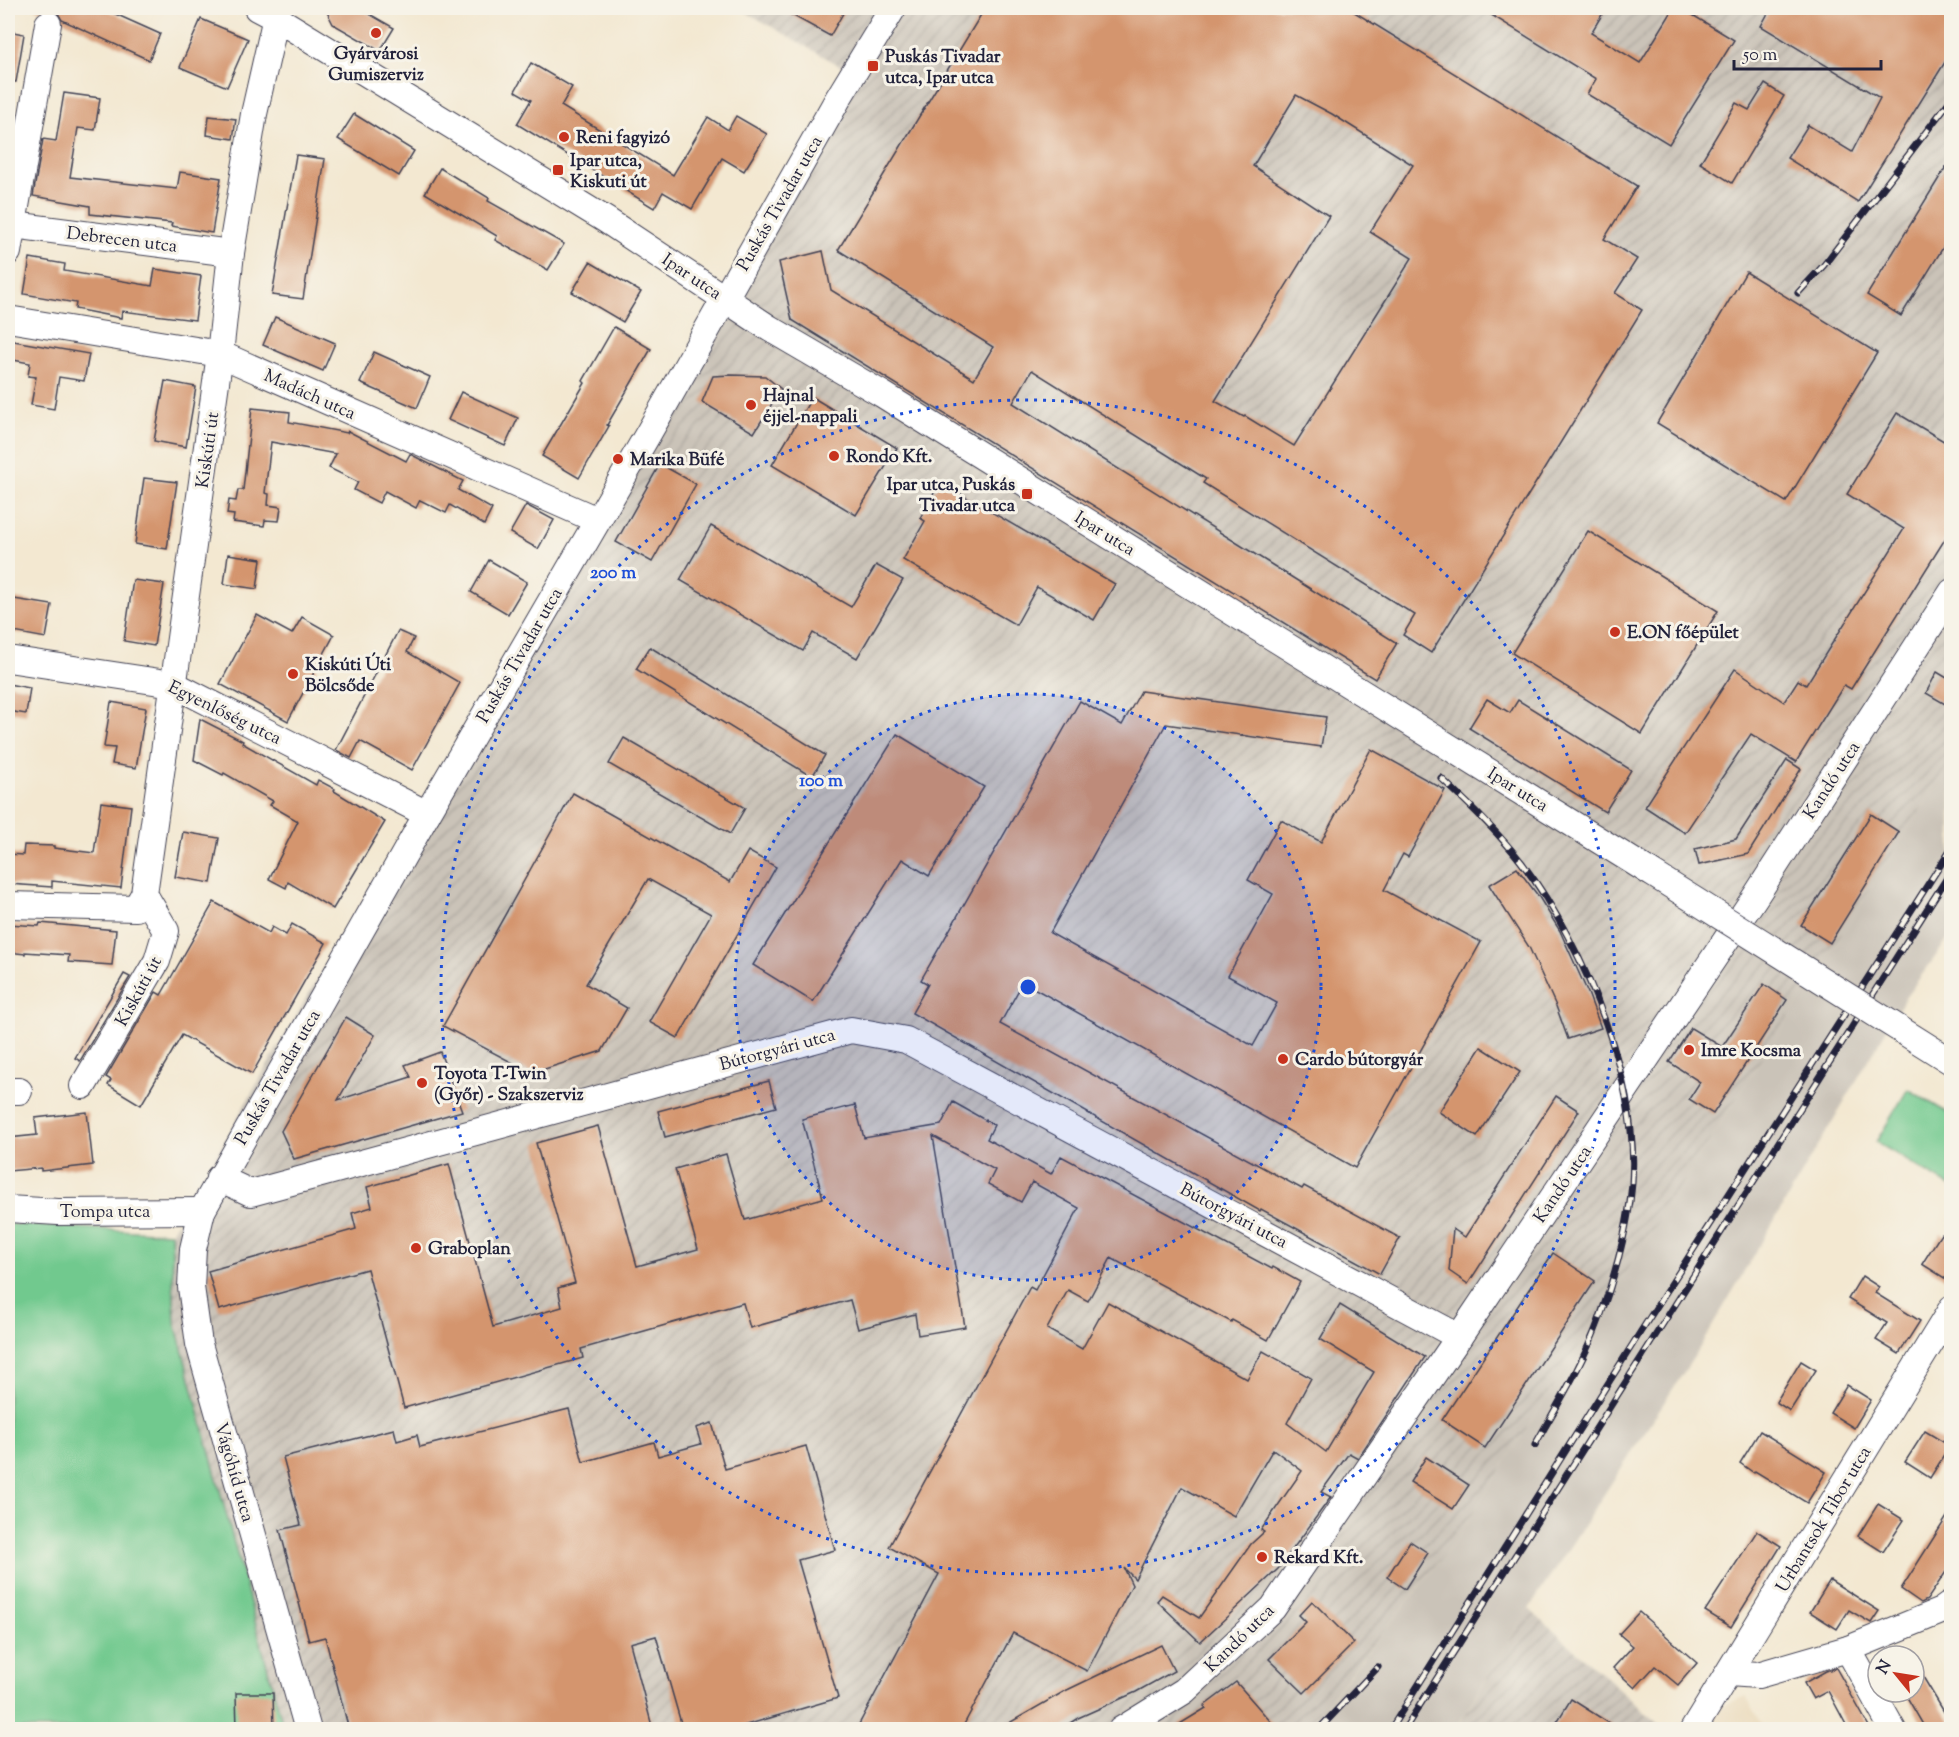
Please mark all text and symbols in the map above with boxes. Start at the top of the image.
marker: Gyárvárosi Gumiszerviz [369,26,383,40]
scale bar [1734,33,1881,71]
place label: Gyárvárosi Gumiszerviz [328,42,424,89]
text: 50 m [1742,43,1778,69]
place label: Puskás Tivadar utca, Ipar utca [885,45,1001,92]
marker: Puskás Tivadar utca, Ipar utca [866,59,880,73]
place label: Reni fagyizó [576,126,670,152]
marker: Reni fagyizó [557,130,571,144]
street label: Puskás Tivadar utca [731,132,830,276]
place label: Ipar utca, Kiskuti út [570,149,648,196]
marker: Ipar utca, Kiskuti út [551,163,565,177]
street label: Debrecen utca [65,221,179,261]
street label: Ipar utca [656,248,726,307]
street label: Madách utca [259,364,359,428]
place label: Hajnal éjjel-nappali [763,384,858,431]
marker: Hajnal éjjel-nappali [744,398,758,412]
street label: Kiskúti út [191,410,227,490]
place label: Rondo Kft. [846,445,932,471]
place label: Marika Büfé [630,448,725,474]
marker: Rondo Kft. [827,449,841,463]
marker: Marika Büfé [611,452,625,466]
place label: Ipar utca, Puskás Tivadar utca [887,473,1016,520]
marker: Ipar utca, Puskás Tivadar utca [1020,487,1034,501]
street label: Ipar utca [1068,506,1139,564]
text: 200 m [590,561,636,587]
street label: Puskás Tivadar utca [471,584,570,728]
place label: E.ON főépület [1627,621,1740,647]
marker: E.ON főépület [1608,625,1622,639]
place label: Kiskúti Úti Bölcsőde [305,652,392,700]
marker: Kiskúti Úti Bölcsőde [286,667,300,681]
street label: Egyenlőség utca [163,675,285,752]
street label: Kandó utca [1798,737,1868,825]
street label: Ipar utca [1481,762,1552,820]
text: 100 m [799,769,843,795]
street label: Kiskúti út [110,952,170,1032]
centre of rings [1018,977,1038,997]
street label: Puskás Tivadar utca [229,1006,328,1150]
street label: Bútorgyári utca [717,1023,838,1079]
place label: Imre Kocsma [1701,1039,1802,1065]
marker: Imre Kocsma [1682,1043,1696,1057]
place label: Cardo bútorgyár [1295,1048,1423,1074]
marker: Cardo bútorgyár [1276,1052,1290,1066]
place label: Toyota T-Twin (Győr) - Szakszerviz [434,1062,584,1109]
marker: Toyota T-Twin (Győr) - Szakszerviz [415,1076,429,1090]
street label: Kandó utca [1528,1141,1599,1229]
street label: Bútorgyári utca [1174,1177,1292,1256]
street label: Tompa utca [60,1200,150,1226]
place label: Graboplan [428,1237,511,1263]
marker: Graboplan [409,1241,423,1255]
street label: Vágóhíd utca [206,1420,260,1525]
street label: Urbantsok Tibor utca [1771,1442,1879,1598]
place label: Rekard Kft. [1274,1546,1363,1572]
marker: Rekard Kft. [1255,1550,1269,1564]
street label: Kandó utca [1200,1599,1281,1680]
north arrow [1866,1644,1926,1704]
text: N [1872,1656,1898,1679]

